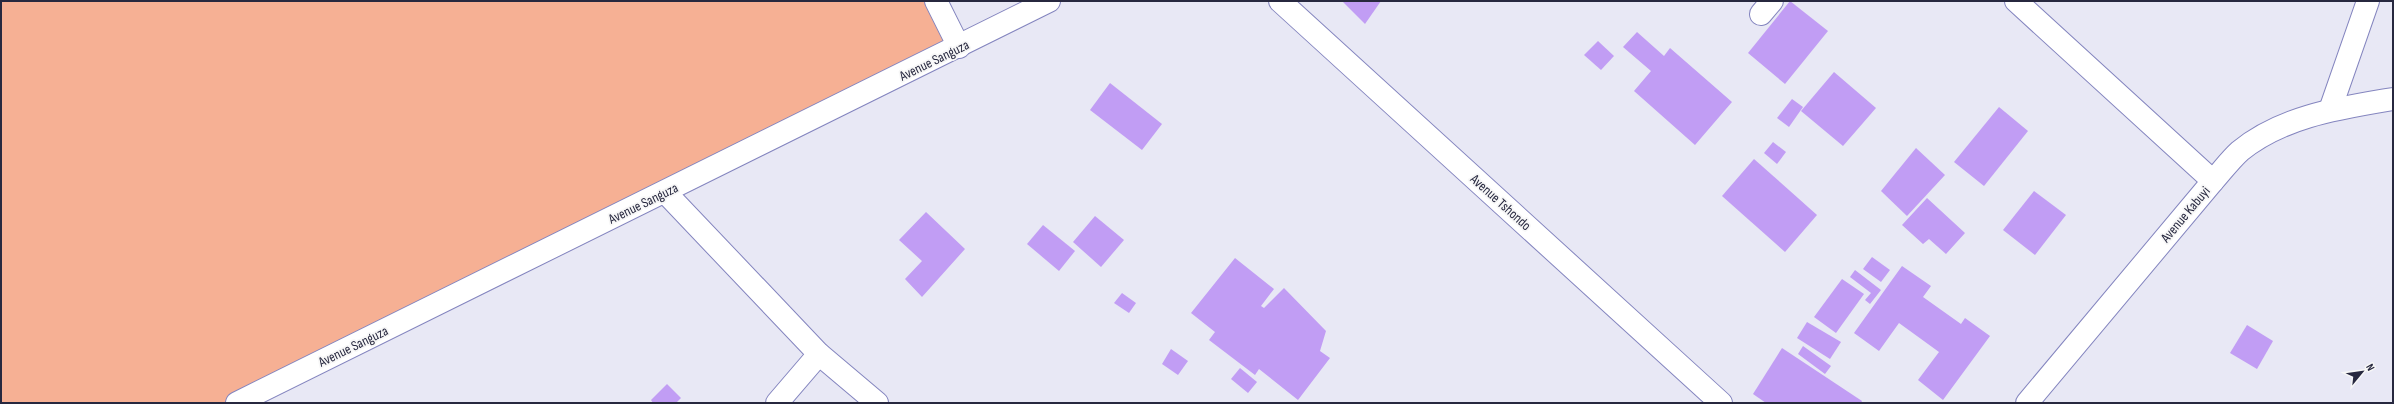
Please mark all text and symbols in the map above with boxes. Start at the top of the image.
street label: Avenue Sanguza [896,36,972,85]
street label: Avenue Tshondo [1466,170,1535,234]
street label: Avenue Sanguza [605,179,681,228]
street label: Avenue Kabuyi [2156,183,2214,247]
street label: Avenue Sanguza [315,322,391,371]
north arrow [2342,352,2382,392]
text: N [2363,362,2377,373]

